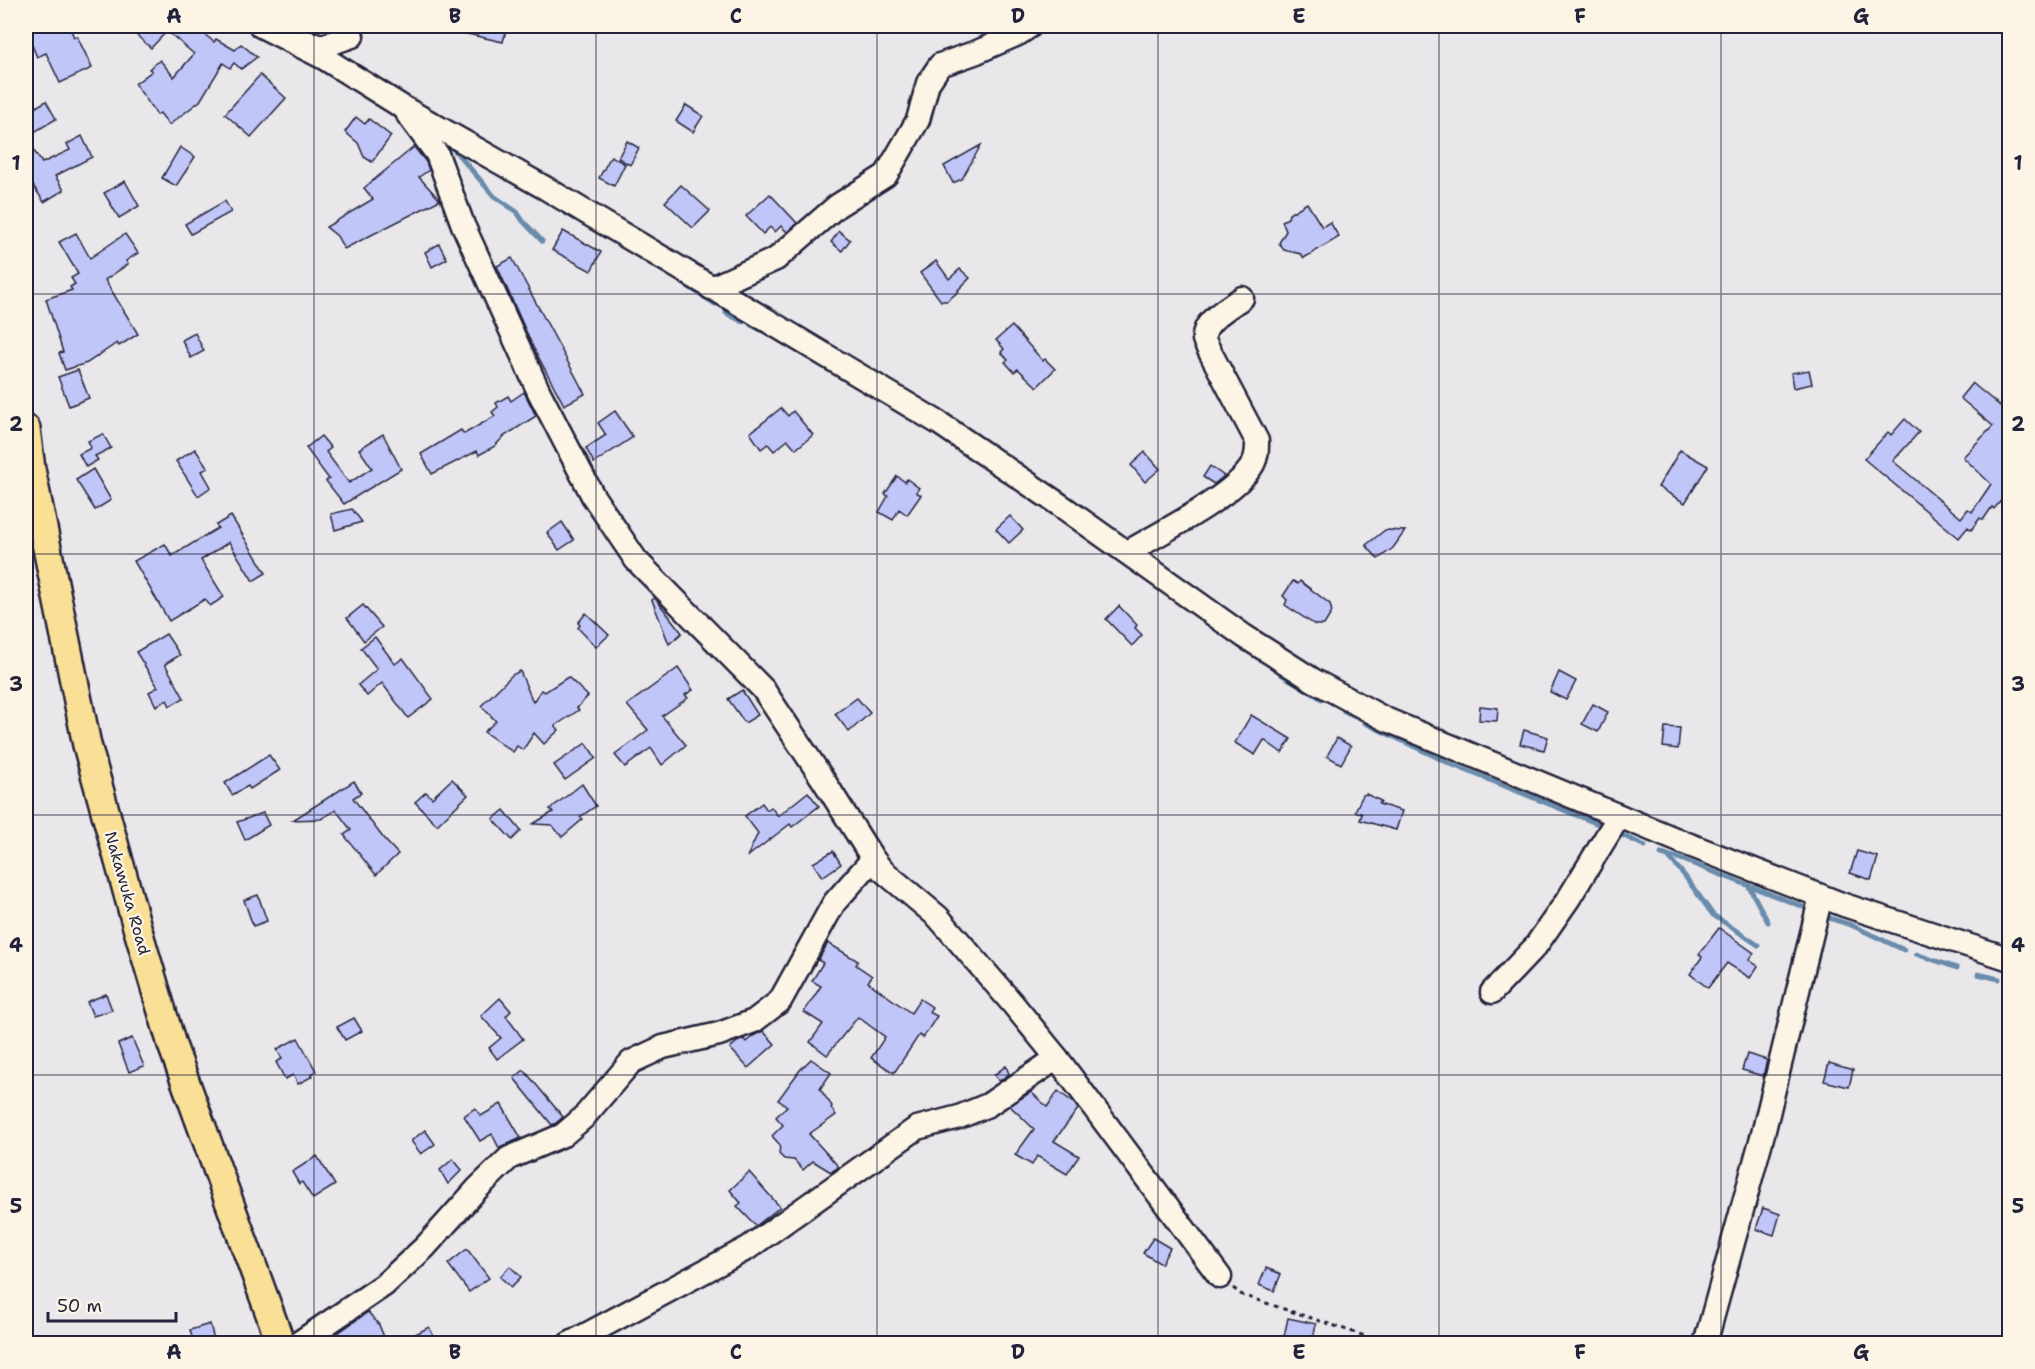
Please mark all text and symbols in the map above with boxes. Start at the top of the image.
text: A [166,3,182,29]
text: B [449,3,461,29]
text: C [730,3,742,29]
text: D [1011,3,1025,29]
text: E [1292,3,1306,29]
text: F [1574,3,1586,29]
text: G [1853,3,1869,29]
text: 1 [11,150,21,176]
text: 1 [2013,150,2023,176]
text: 2 [9,411,23,437]
text: 2 [2011,411,2025,437]
text: 3 [9,671,23,697]
text: 3 [2011,671,2025,697]
street label: Nakawuka Road [100,829,155,957]
text: 4 [9,932,23,958]
text: 4 [2011,932,2025,958]
text: 5 [10,1193,22,1219]
text: 5 [2012,1193,2024,1219]
scale bar [48,1285,176,1323]
text: 50 m [57,1294,102,1318]
text: A [166,1339,182,1365]
text: B [449,1339,461,1365]
text: C [730,1339,742,1365]
text: D [1011,1339,1025,1365]
text: E [1292,1339,1306,1365]
text: F [1574,1339,1586,1365]
text: G [1853,1339,1869,1365]

